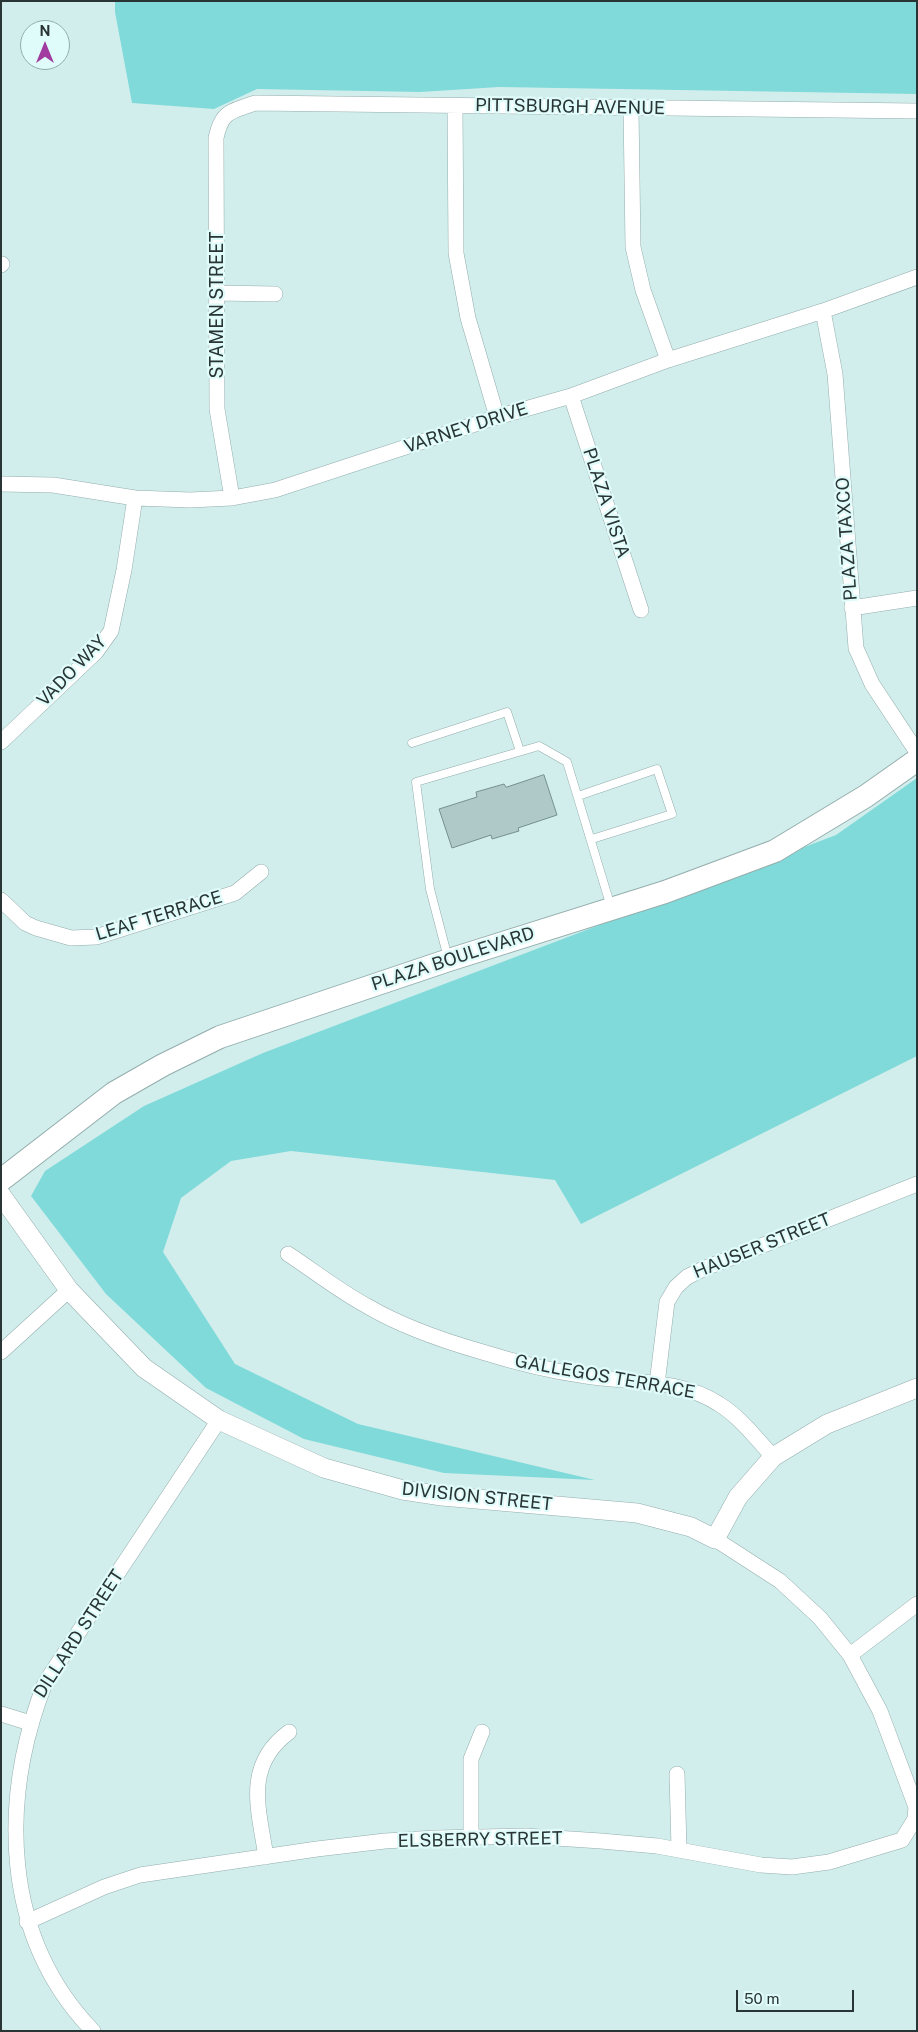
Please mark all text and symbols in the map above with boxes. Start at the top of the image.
north arrow [20,20,70,70]
text: N [40,23,50,39]
street label: PITTSBURGH AVENUE [475,95,665,119]
street label: STAMEN STREET [206,232,228,378]
street label: VARNEY DRIVE [402,398,530,458]
street label: PLAZA VISTA [578,445,634,561]
street label: PLAZA TAXCO [832,477,862,601]
street label: VADO WAY [33,631,111,711]
street label: LEAF TERRACE [93,886,225,946]
street label: PLAZA BOULEVARD [369,922,537,996]
street label: HAUSER STREET [690,1209,834,1283]
street label: GALLEGOS TERRACE [513,1350,697,1404]
street label: DIVISION STREET [401,1478,553,1516]
street label: DILLARD STREET [29,1566,129,1702]
street label: ELSBERRY STREET [397,1828,563,1852]
scale bar [738,1980,856,2012]
text: 50 m [744,1990,779,2007]

